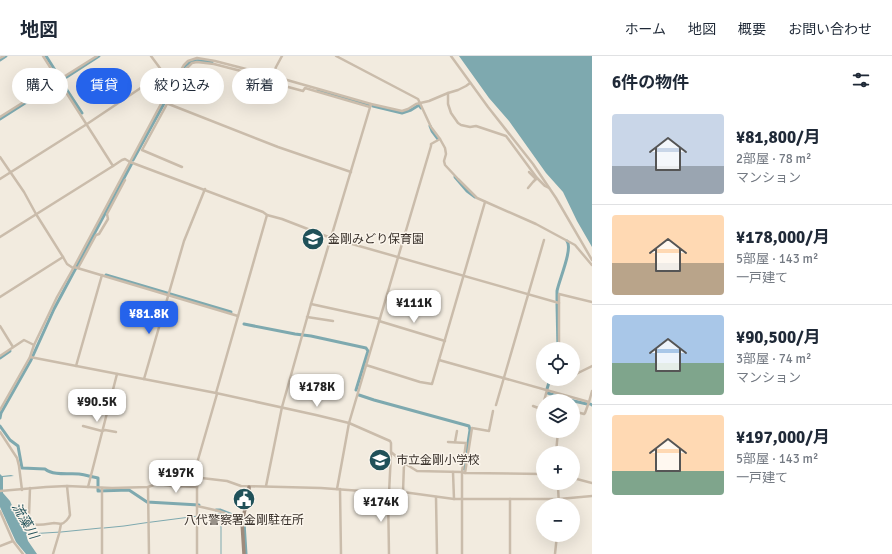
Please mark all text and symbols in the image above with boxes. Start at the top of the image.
text: 地図 [20,18,58,42]
text: ホーム [624,21,666,38]
text: 地図 [688,21,716,38]
text: 概要 [738,21,766,38]
text: お問い合わせ [788,21,872,38]
chip: 購入 [12,68,68,104]
chip: 賃貸 [76,68,132,104]
chip: 絞り込み [140,68,224,104]
chip: 新着 [232,68,288,104]
icon: filters [850,69,872,91]
text: 6件の物件 [612,72,689,93]
text: ¥81,800/月 [736,127,821,148]
icon: home [644,130,692,178]
text: 2部屋 · 78 m² [736,151,811,167]
text: マンション [736,170,801,186]
school or university icon: 金剛みどり保育園 [300,226,326,252]
text: ¥178,000/月 [736,227,830,248]
icon: home [644,231,692,279]
place label: 金剛みどり保育園 [328,232,424,247]
text: 5部屋 · 143 m² [736,251,818,267]
text: 一戸建て [736,270,788,286]
pin: ¥111K [386,290,442,324]
text: ¥111K [396,295,432,311]
pin: ¥81.8K [116,301,182,335]
text: ¥81.8K [129,306,169,322]
text: ¥90,500/月 [736,327,821,348]
icon: home [644,331,692,379]
map controls [536,342,580,542]
button: locate [536,342,580,386]
text: 3部屋 · 74 m² [736,351,811,367]
text: マンション [736,370,801,386]
pin: ¥178K [289,374,345,408]
text: ¥178K [299,379,335,395]
pin: ¥90.5K [64,389,130,423]
text: ¥90.5K [77,394,117,410]
button: layers [536,394,580,438]
text: ¥197,000/月 [736,427,830,448]
icon: home [644,431,692,479]
button: + [536,446,580,490]
school or university icon: 市立金剛小学校 [367,447,393,473]
text: 5部屋 · 143 m² [736,451,818,467]
place label: 市立金剛小学校 [396,453,480,468]
pin: ¥197K [148,460,204,494]
text: ¥197K [158,465,194,481]
text: 一戸建て [736,470,788,486]
public building icon: 八代警察署金剛駐在所 [231,486,257,512]
pin: ¥174K [353,489,409,523]
text: ¥174K [363,494,399,510]
button: − [536,498,580,542]
water label: 流藻川 [8,500,43,544]
place label: 八代警察署金剛駐在所 [184,513,304,528]

